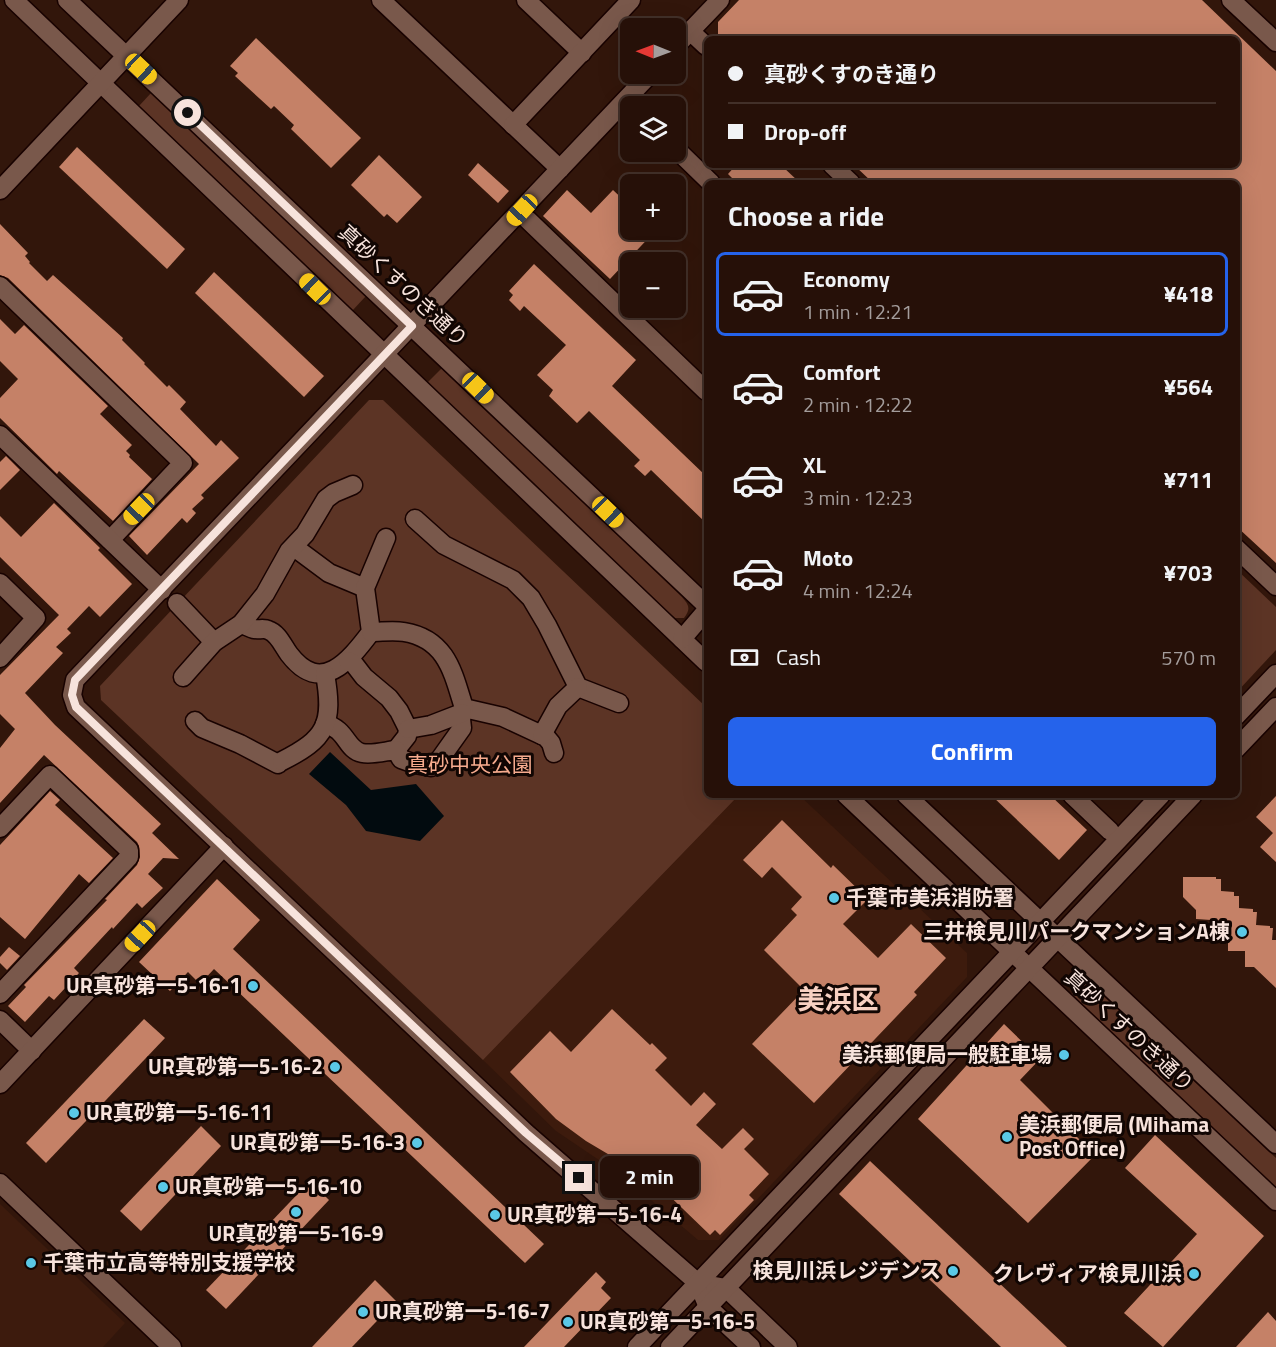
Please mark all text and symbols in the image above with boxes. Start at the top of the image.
north arrow [620,18,686,84]
map controls [620,18,686,318]
car [122,50,160,88]
text: 真砂くすのき通り [764,57,939,91]
button: layers [620,96,686,162]
route start [174,99,201,126]
text: Drop-off [764,115,846,149]
button: + [620,174,686,240]
car [503,191,541,229]
text: Choose a ride [728,195,884,236]
street label: 真砂くすのき通り [332,216,476,354]
button: − [620,252,686,318]
text: Economy [803,262,890,296]
icon: car [731,267,785,321]
car [296,270,334,308]
text: ¥418 [1164,277,1213,311]
text: 1 min · 12:21 [803,296,913,327]
text: Comfort [803,355,881,389]
icon: car [731,360,785,414]
car [459,369,497,407]
text: ¥564 [1164,370,1213,404]
text: 2 min · 12:22 [803,389,913,420]
text: XL [803,448,826,482]
icon: car [731,453,785,507]
text: ¥711 [1164,463,1213,497]
text: 3 min · 12:23 [803,482,913,513]
car [120,490,158,528]
car [589,493,627,531]
text: Moto [803,541,853,575]
icon: car [731,546,785,600]
text: ¥703 [1164,556,1213,590]
text: 4 min · 12:24 [803,575,913,606]
text: Cash [776,640,821,674]
icon: cash [728,641,761,674]
text: 570 m [1161,642,1216,673]
button: Confirm [728,717,1216,786]
park label: 真砂中央公園 [407,748,533,780]
place label: 千葉市美浜消防署 [846,881,1014,913]
marker: 千葉市美浜消防署 [827,891,841,905]
place label: 三井検見川パークマンションA棟 [923,915,1230,947]
car [121,917,159,955]
marker: 三井検見川パークマンションA棟 [1235,925,1249,939]
street label: 真砂くすのき通り [1058,961,1202,1099]
place label: UR真砂第一5-16-1 [66,969,241,1001]
district label: 美浜区 [798,978,879,1019]
marker: UR真砂第一5-16-1 [246,979,260,993]
place label: 美浜郵便局一般駐車場 [842,1038,1052,1070]
marker: 美浜郵便局一般駐車場 [1057,1048,1071,1062]
place label: UR真砂第一5-16-2 [148,1050,323,1082]
marker: UR真砂第一5-16-2 [328,1060,342,1074]
place label: UR真砂第一5-16-11 [86,1096,273,1128]
marker: UR真砂第一5-16-11 [67,1106,81,1120]
place label: 美浜郵便局 (Mihama Post Office) [1019,1108,1209,1164]
place label: UR真砂第一5-16-3 [230,1126,405,1158]
marker: 美浜郵便局 (Mihama Post Office) [1000,1130,1014,1144]
marker: UR真砂第一5-16-3 [410,1136,424,1150]
callout: 2 min [600,1157,699,1199]
text: 2 min [625,1161,674,1192]
route end [565,1164,592,1191]
place label: UR真砂第一5-16-10 [175,1170,362,1202]
marker: UR真砂第一5-16-10 [156,1180,170,1194]
place label: UR真砂第一5-16-4 [507,1198,682,1230]
marker: UR真砂第一5-16-9 [289,1205,303,1219]
marker: UR真砂第一5-16-4 [488,1208,502,1222]
place label: UR真砂第一5-16-9 [209,1217,383,1249]
place label: 千葉市立高等特別支援学校 [43,1246,295,1278]
place label: 検見川浜レジデンス [752,1254,941,1286]
marker: 千葉市立高等特別支援学校 [24,1256,38,1270]
place label: クレヴィア検見川浜 [993,1257,1182,1289]
marker: 検見川浜レジデンス [946,1264,960,1278]
marker: クレヴィア検見川浜 [1187,1267,1201,1281]
place label: UR真砂第一5-16-7 [375,1295,550,1327]
marker: UR真砂第一5-16-7 [356,1305,370,1319]
place label: UR真砂第一5-16-5 [580,1305,755,1337]
marker: UR真砂第一5-16-5 [561,1315,575,1329]

